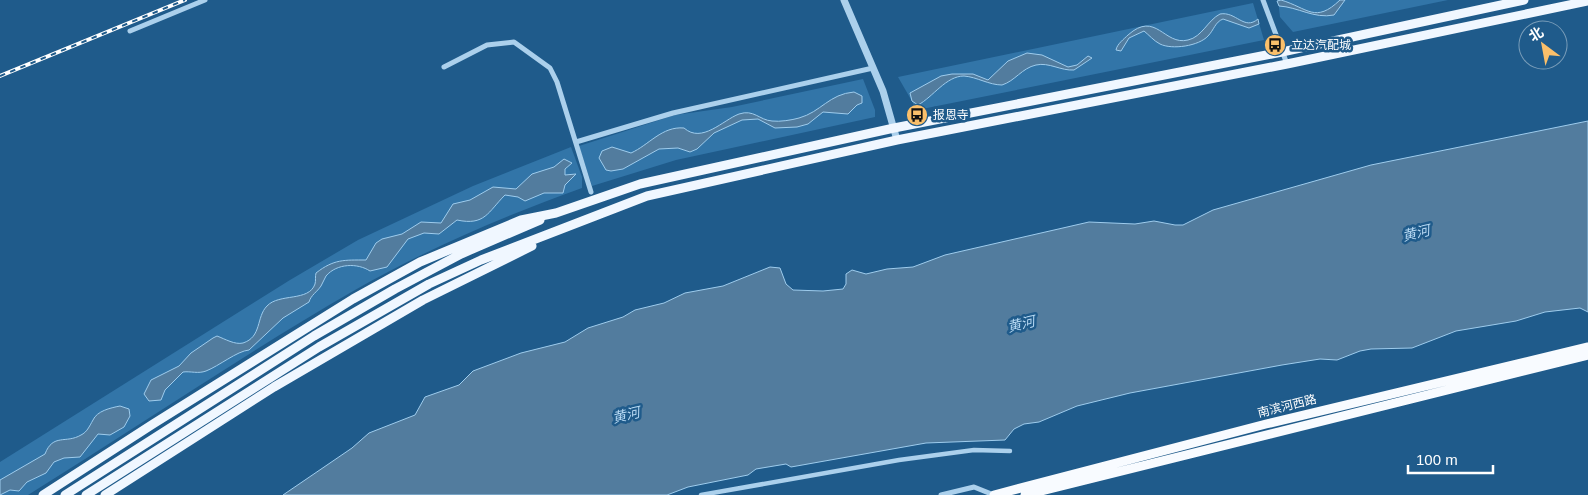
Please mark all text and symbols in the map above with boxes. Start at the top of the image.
north arrow [1518,20,1568,70]
text: 北 [1526,23,1546,44]
bus stop icon: 立达汽配城 [1263,33,1287,57]
place label: 立达汽配城 [1291,38,1351,52]
bus stop icon: 报恩寺 [905,103,929,127]
place label: 报恩寺 [933,108,969,122]
water label: 黄河 [1401,221,1434,244]
water label: 黄河 [1006,312,1039,335]
street label: 南滨河西路 [1256,392,1318,420]
water label: 黄河 [611,403,644,426]
scale bar [1408,442,1493,474]
text: 100 m [1416,451,1458,468]

